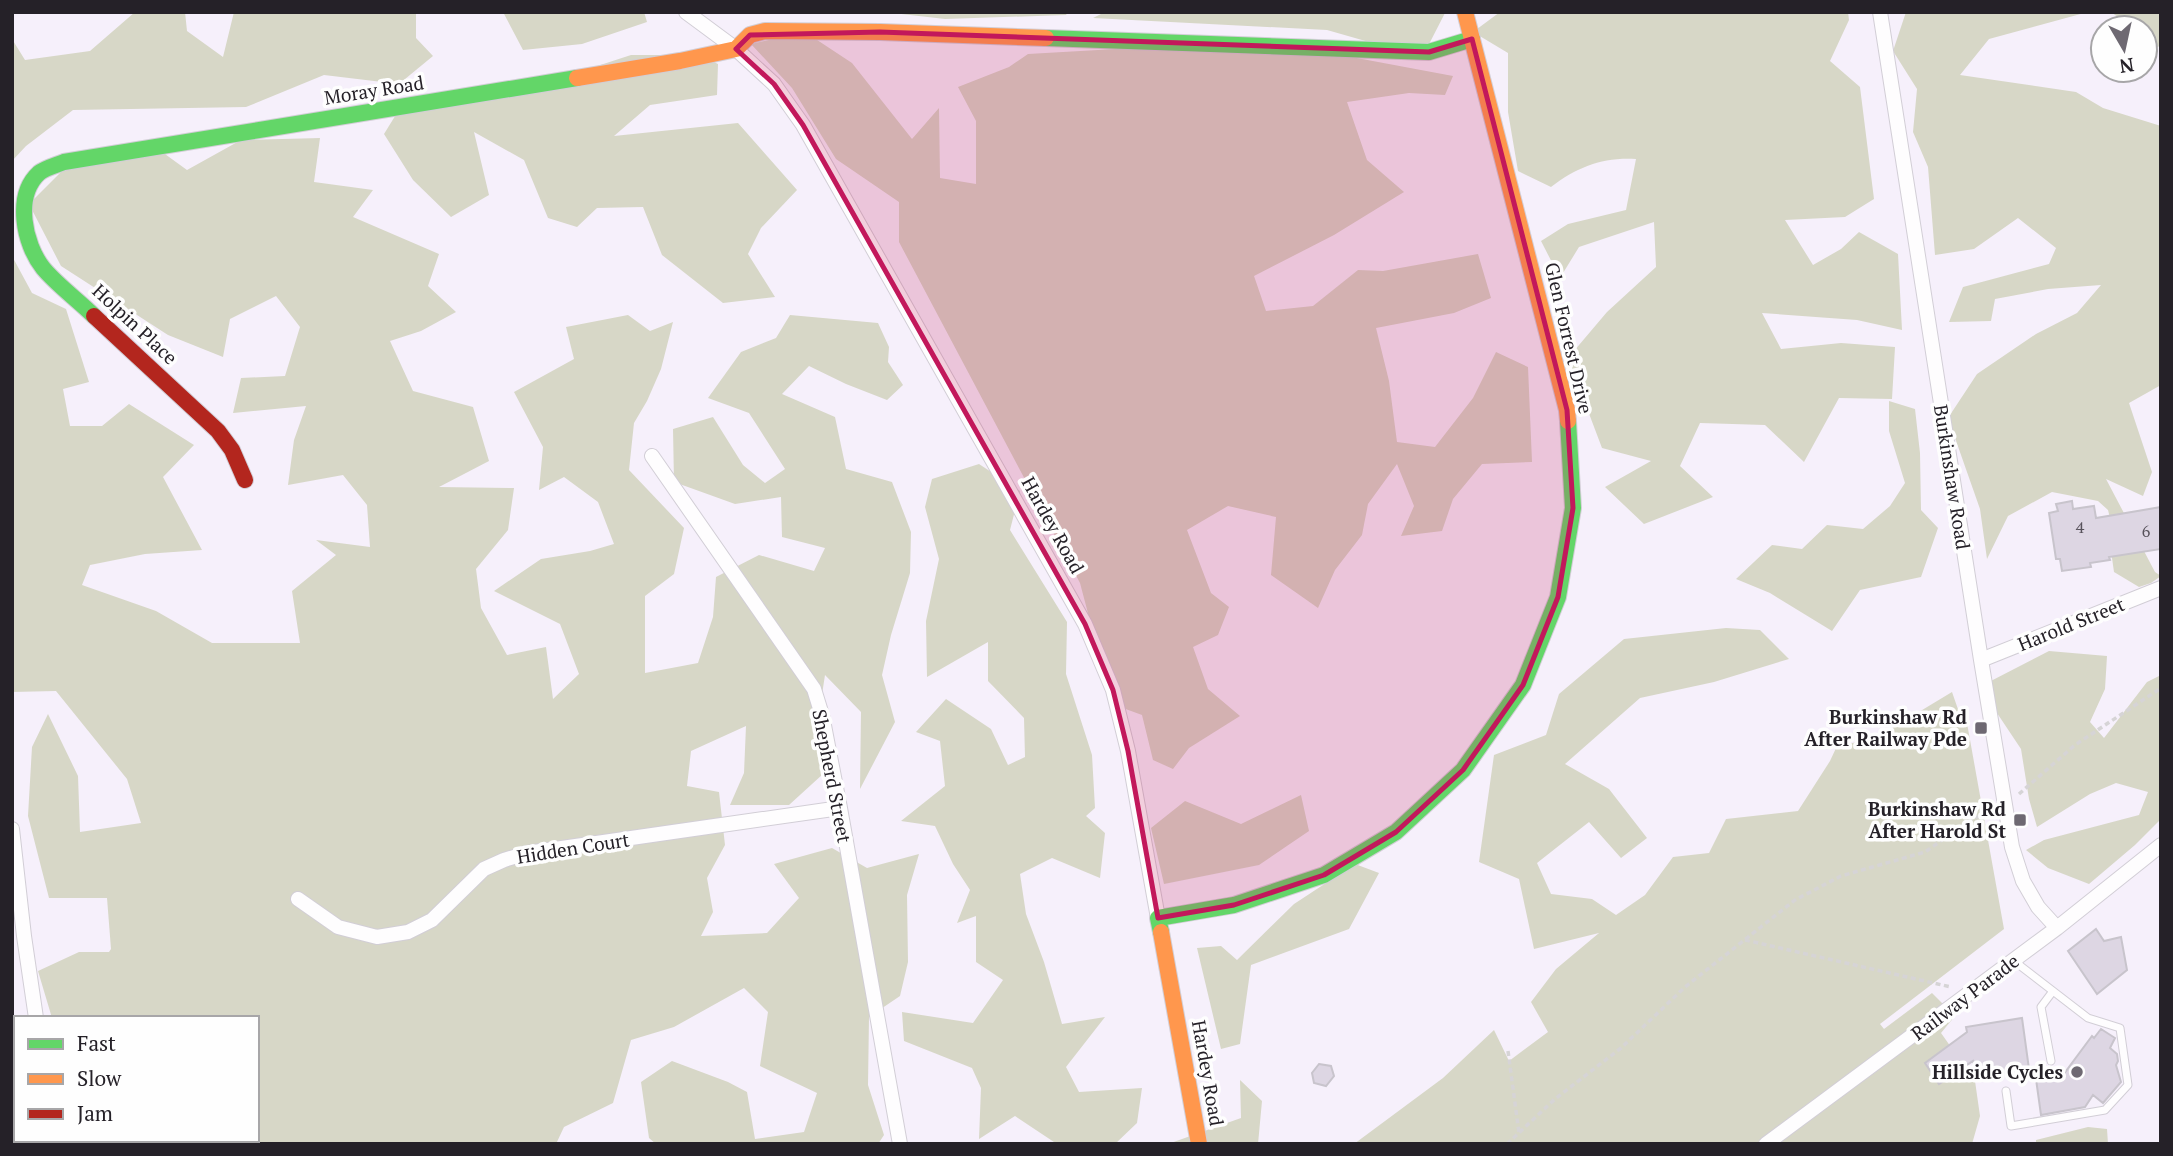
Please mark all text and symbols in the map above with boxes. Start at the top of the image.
north arrow [2089,14,2159,84]
text: N [2117,53,2136,80]
street label: Moray Road [322,69,426,110]
street label: Glen Forrest Drive [1540,260,1599,416]
street label: Holpin Place [88,278,183,369]
street label: Burkinshaw Road [1929,403,1976,552]
street label: Hardey Road [1017,472,1091,578]
house number: 4 [2076,516,2085,538]
house number: 6 [2142,520,2151,542]
street label: Harold Street [2014,591,2128,656]
place label: Burkinshaw Rd After Railway Pde [1804,704,1968,751]
street label: Shepherd Street [807,707,858,845]
marker: Burkinshaw Rd After Railway Pde [1973,720,1989,736]
place label: Burkinshaw Rd After Harold St [1868,796,2007,843]
marker: Burkinshaw Rd After Harold St [2012,812,2028,828]
street label: Hidden Court [515,826,631,869]
street label: Railway Parade [1906,948,2024,1045]
legend [14,1016,259,1142]
street label: Hardey Road [1187,1018,1230,1128]
text: Fast [77,1029,116,1057]
place label: Hillside Cycles [1932,1059,2063,1084]
text: Slow [77,1064,122,1092]
marker: Hillside Cycles [2069,1064,2085,1080]
text: Jam [77,1099,113,1127]

